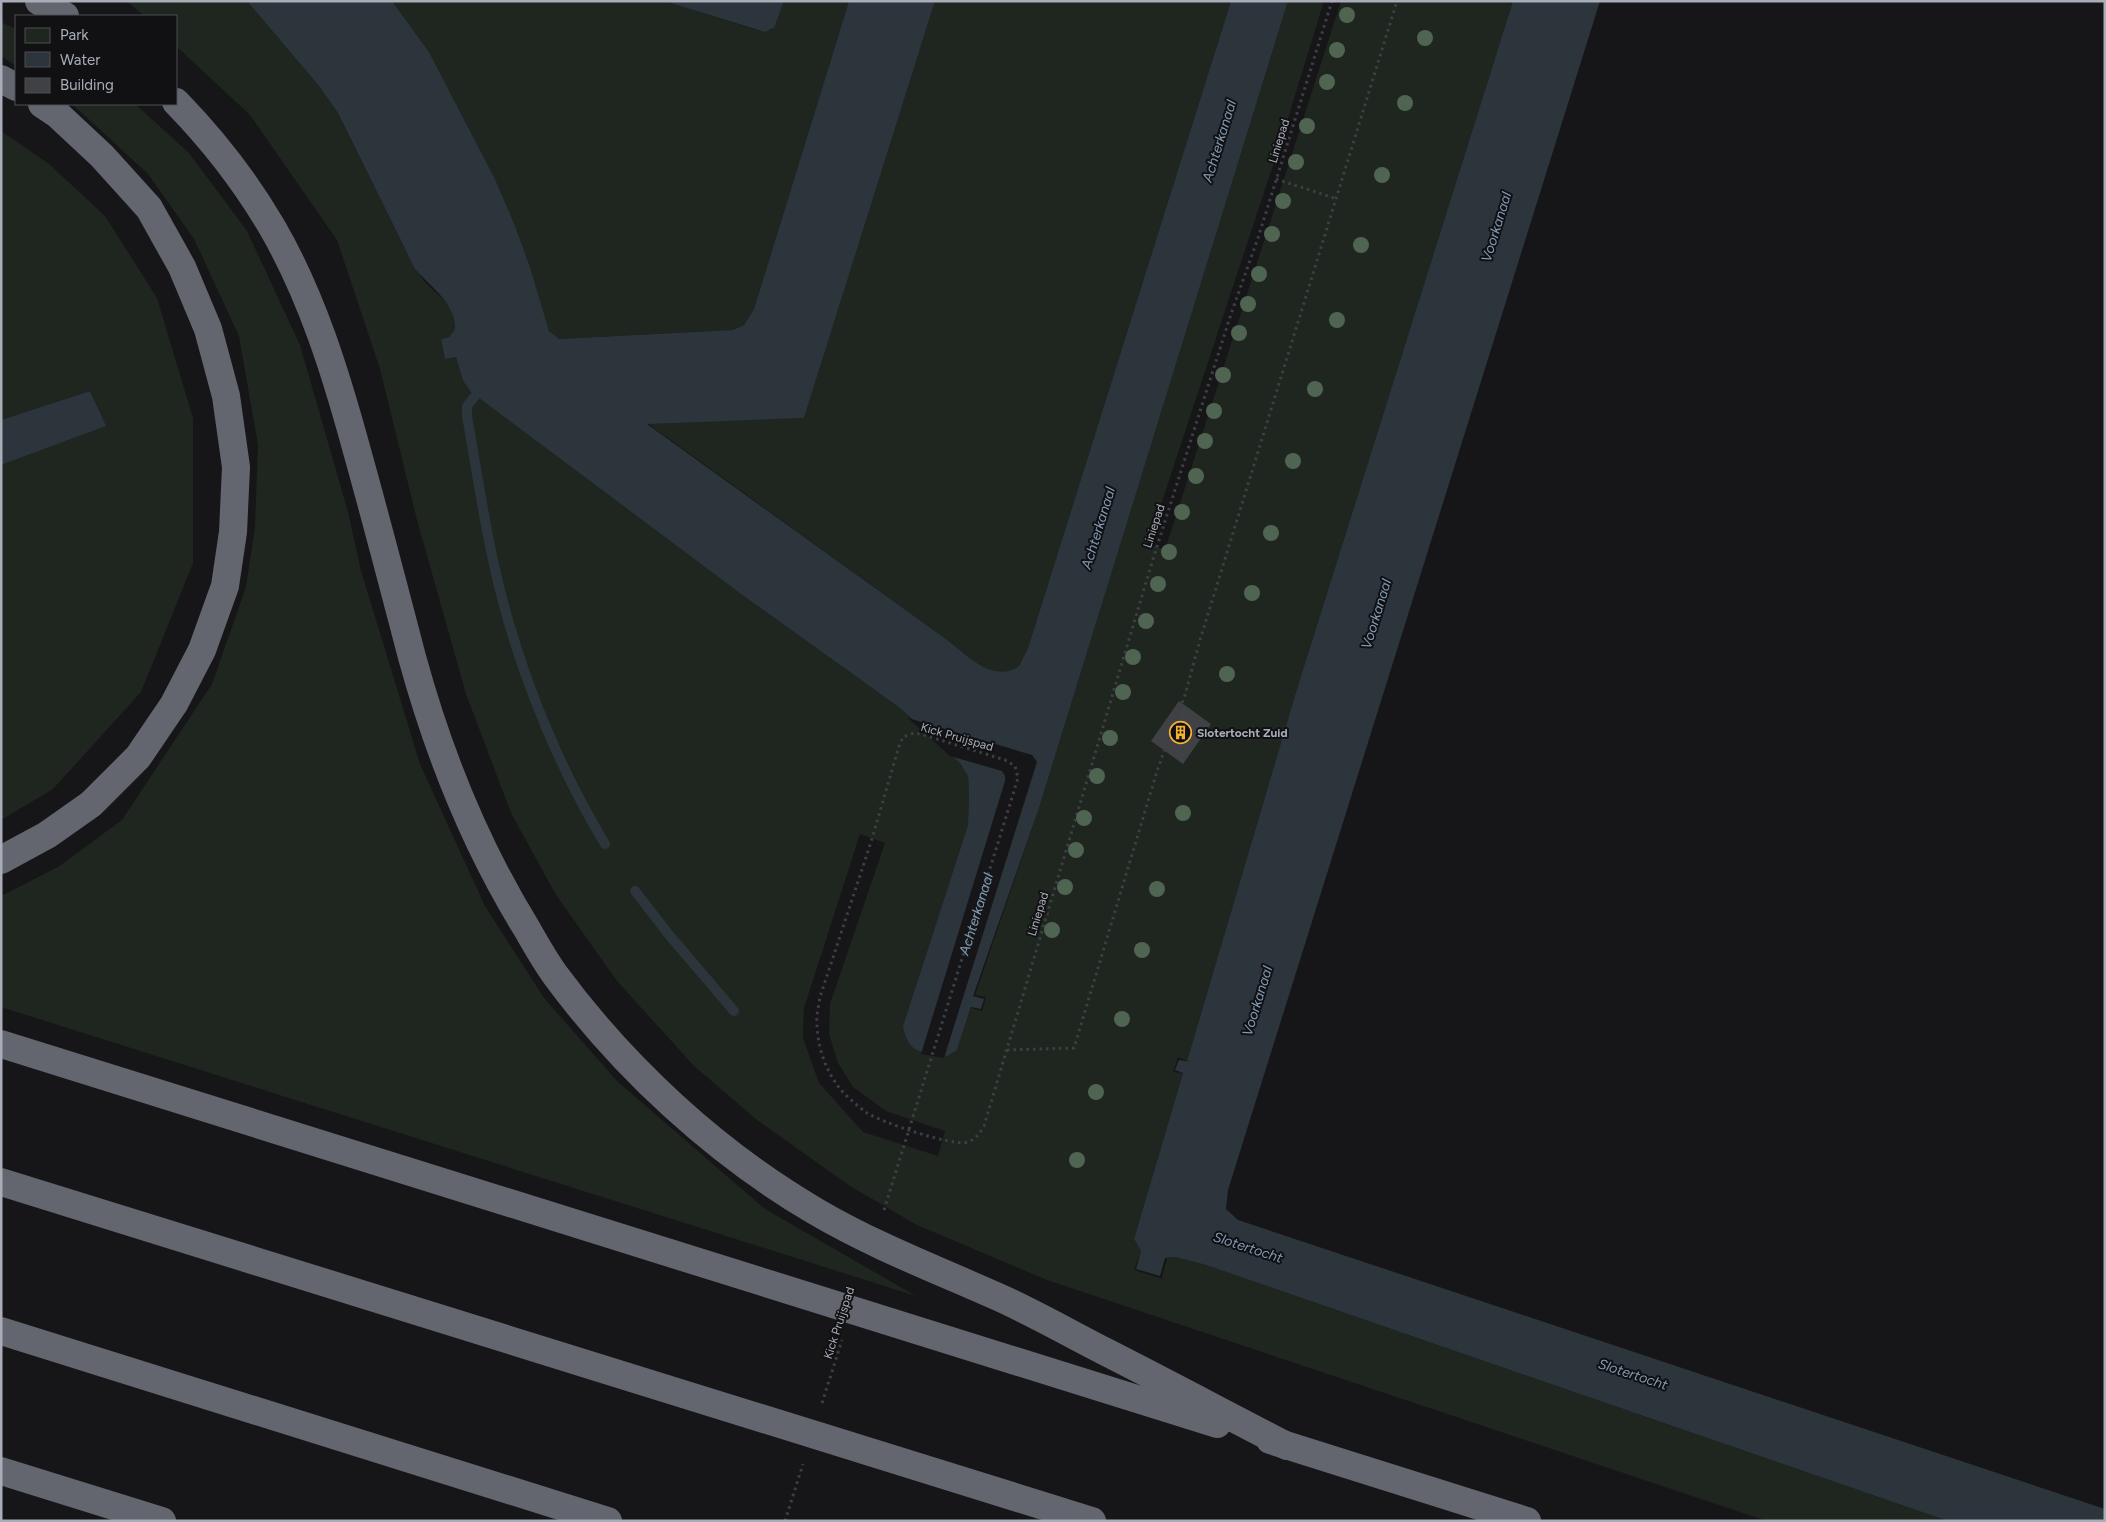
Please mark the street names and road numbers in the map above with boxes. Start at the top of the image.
street label: Liniepad [1266,117,1292,165]
street label: Liniepad [1140,502,1168,550]
street label: Kick Pruijspad [919,720,995,754]
street label: Liniepad [1025,890,1051,938]
street label: Kick Pruijspad [821,1285,857,1361]

